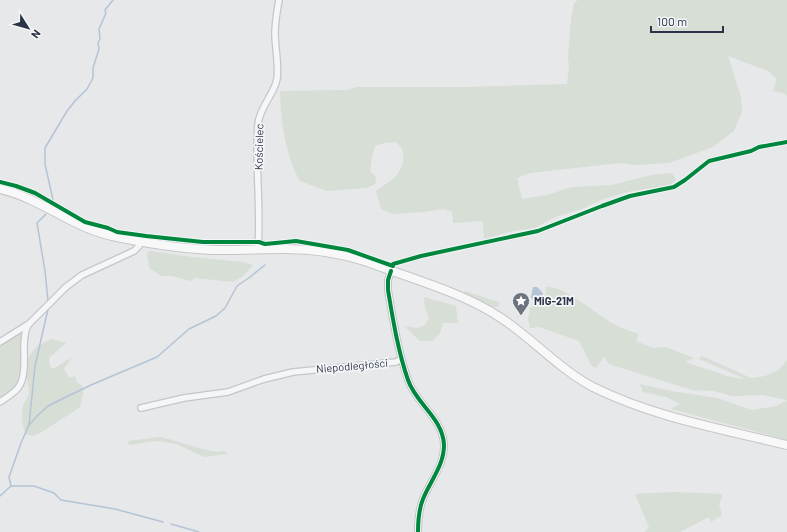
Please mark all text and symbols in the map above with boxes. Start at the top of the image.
north arrow [8,8,48,48]
scale bar [651,8,723,34]
text: 100 m [657,14,687,28]
text: N [29,27,44,41]
street label: Kościelec [252,123,265,170]
place icon: MiG-21M [511,291,531,316]
place label: MiG-21M [534,294,574,307]
street label: Niepodległości [316,356,389,375]

